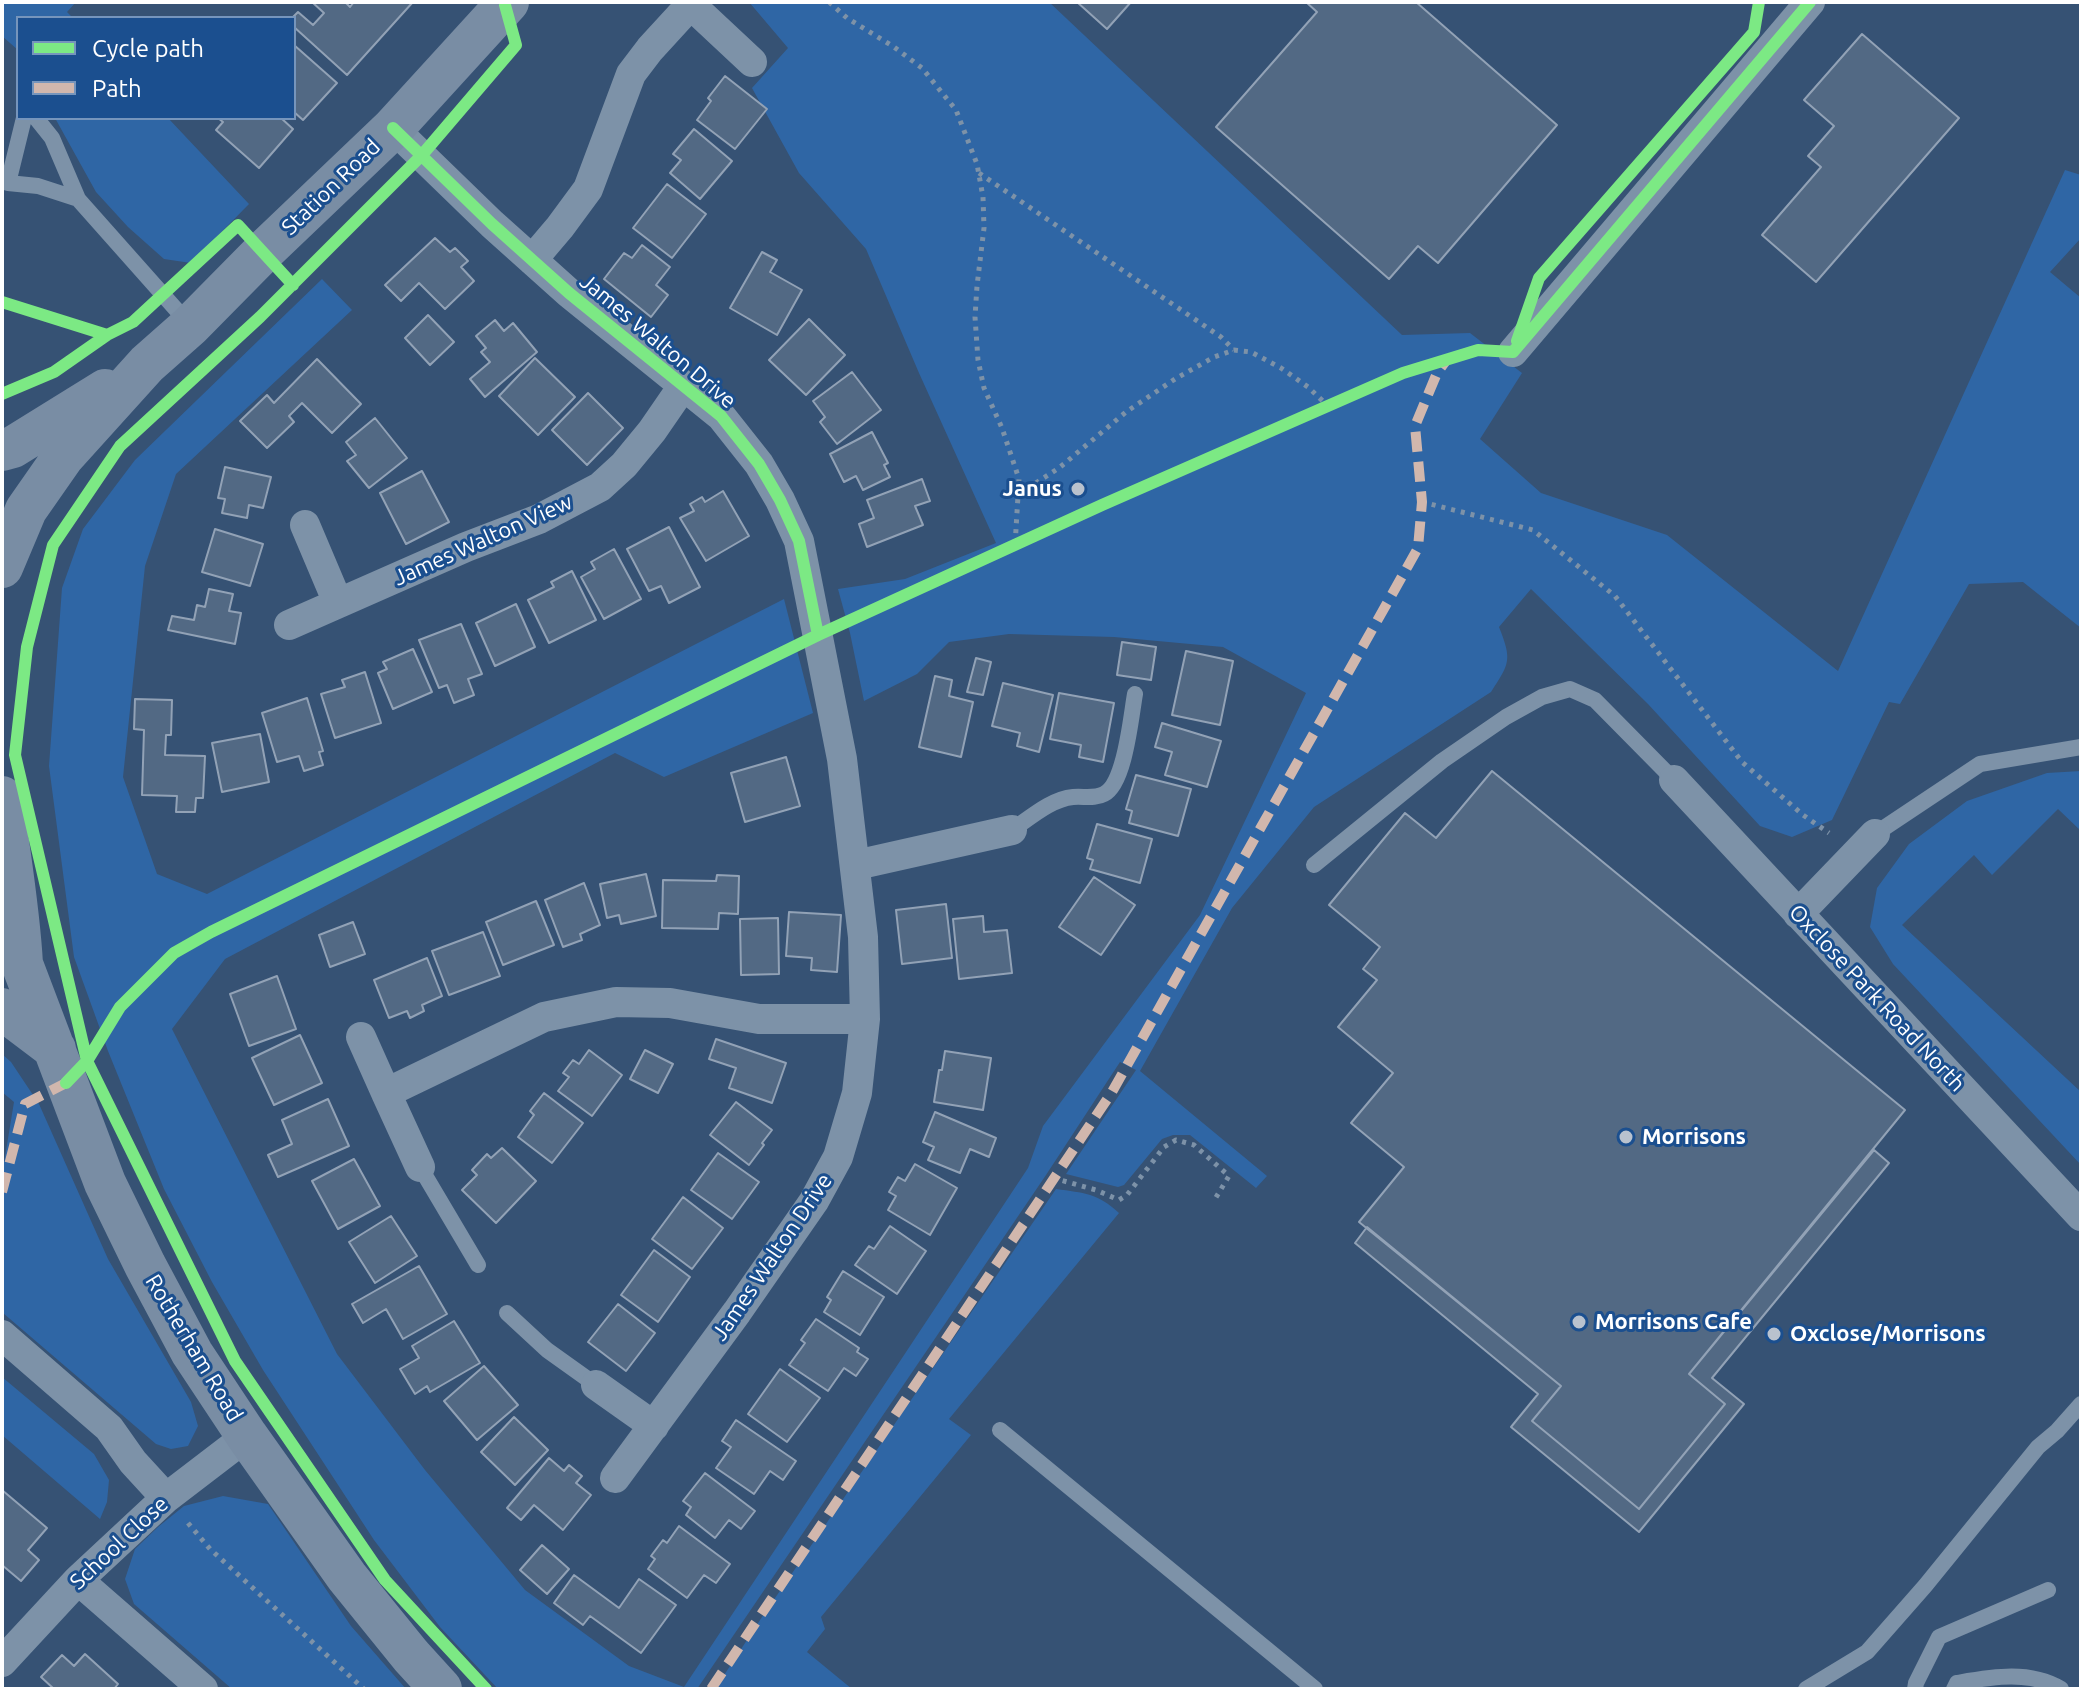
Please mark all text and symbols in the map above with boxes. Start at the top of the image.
legend [16,16,296,120]
text: Cycle path [92,35,204,62]
text: Path [92,75,142,102]
street label: Station Road [276,134,386,240]
street label: James Walton Drive [574,268,742,414]
place label: Janus [1002,476,1062,502]
marker: Janus [1069,480,1087,498]
street label: James Walton View [389,489,577,591]
street label: Oxclose Park Road North [1783,899,1971,1097]
place label: Morrisons [1642,1124,1746,1150]
marker: Morrisons [1617,1128,1635,1146]
street label: James Walton Drive [706,1168,838,1346]
street label: Rotherham Road [140,1270,248,1426]
place label: Morrisons Cafe [1595,1309,1752,1335]
marker: Morrisons Cafe [1570,1313,1588,1331]
place label: Oxclose/Morrisons [1790,1321,1986,1347]
marker: Oxclose/Morrisons [1765,1325,1783,1343]
street label: School Close [64,1491,174,1595]

